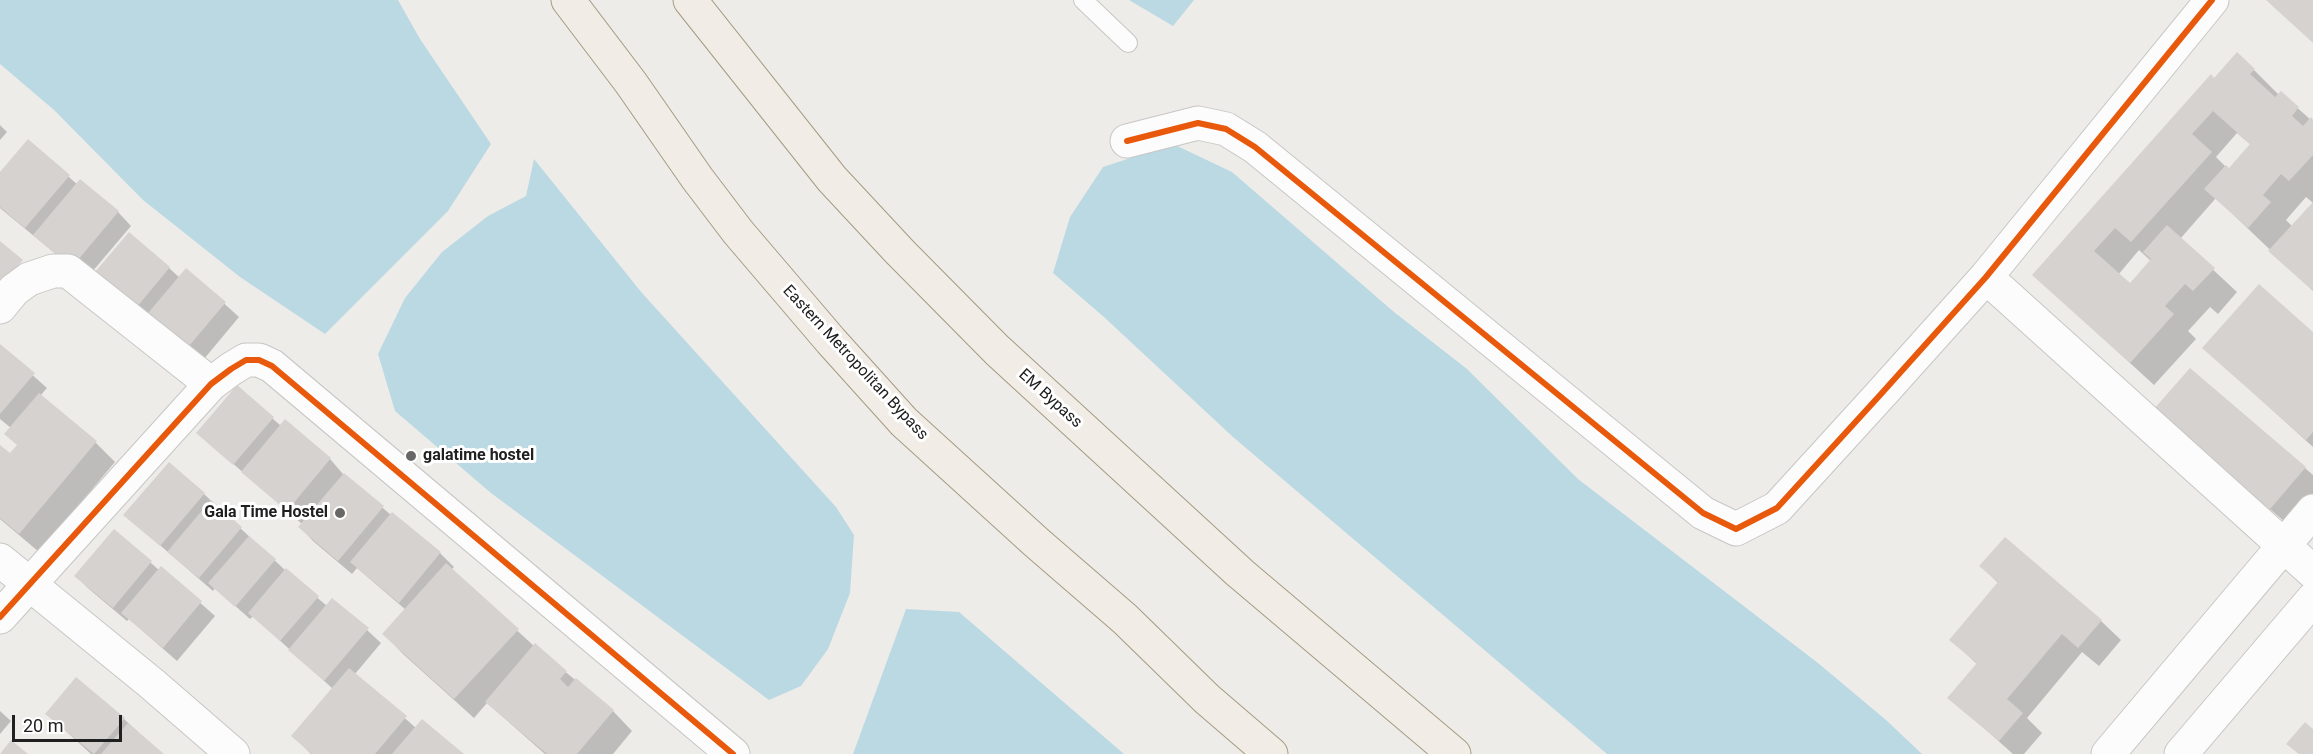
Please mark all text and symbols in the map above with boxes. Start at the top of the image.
street label: Eastern Metropolitan Bypass [778,282,932,444]
street label: EM Bypass [1014,366,1086,432]
place label: galatime hostel [423,446,534,466]
marker: galatime hostel [404,449,418,463]
place label: Gala Time Hostel [204,503,328,523]
marker: Gala Time Hostel [333,506,347,520]
scale bar [15,703,124,741]
text: 20 m [23,715,63,736]

